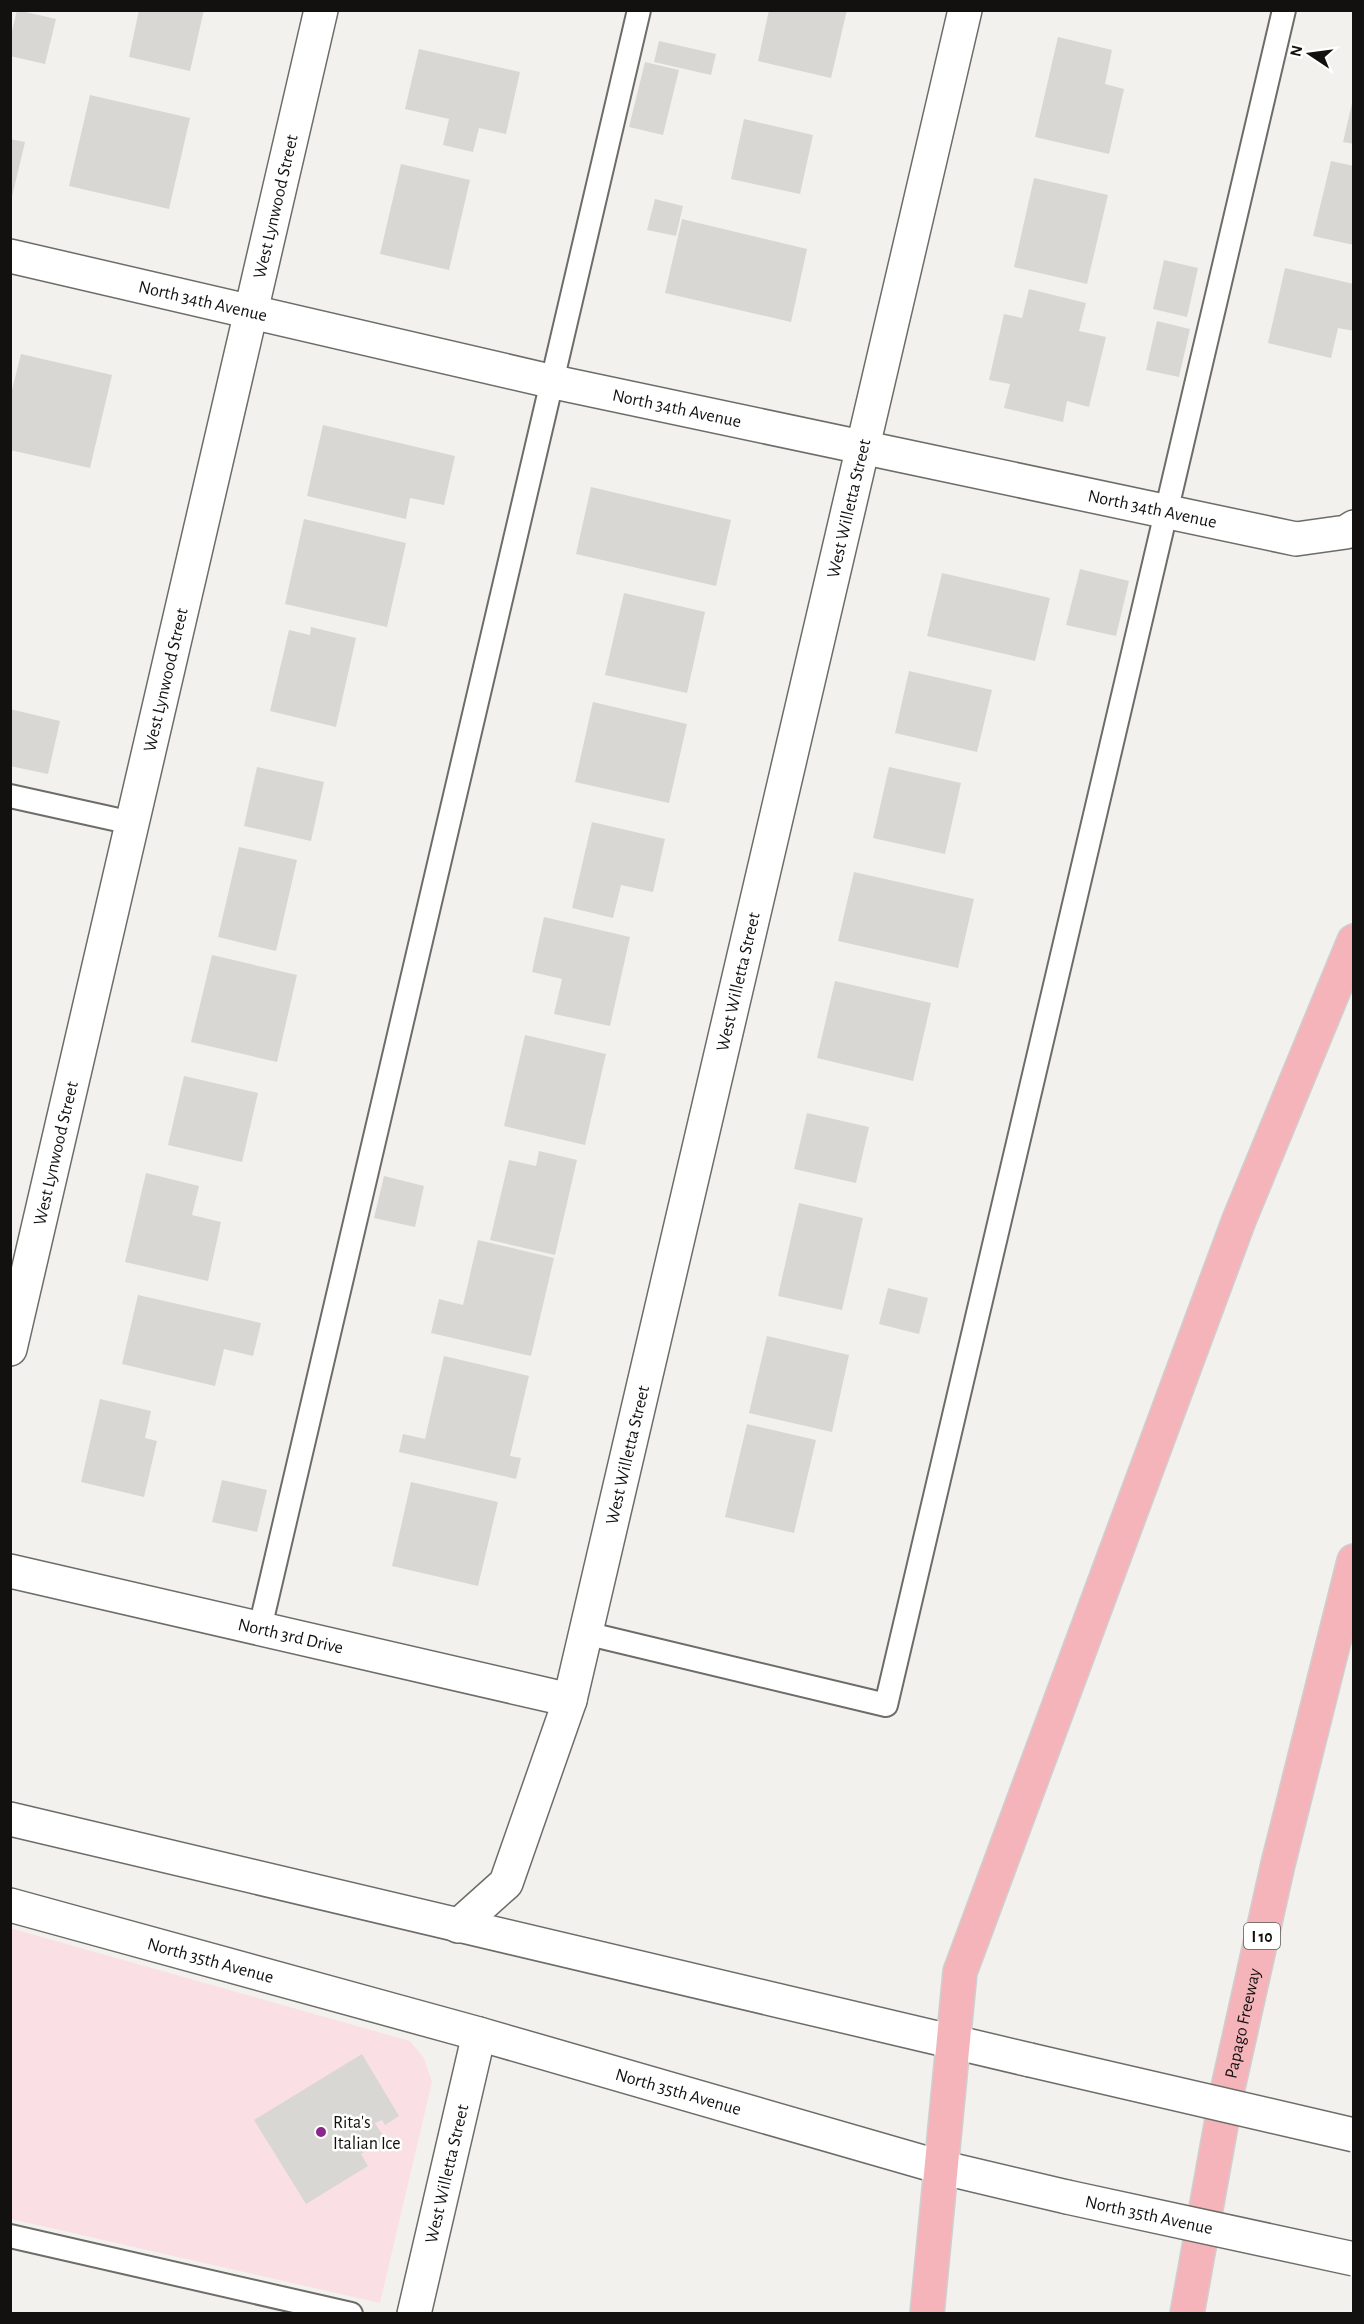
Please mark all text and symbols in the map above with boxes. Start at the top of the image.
north arrow [1280,24,1340,84]
text: N [1287,44,1305,58]
street label: West Lynwood Street [251,133,302,280]
street label: North 34th Avenue [137,278,269,325]
street label: North 34th Avenue [611,387,743,431]
street label: West Willetta Street [825,437,874,580]
street label: North 34th Avenue [1086,487,1218,532]
street label: West Lynwood Street [141,606,192,754]
street label: West Willetta Street [714,911,764,1053]
street label: West Lynwood Street [31,1080,82,1227]
street label: West Willetta Street [603,1384,653,1526]
street label: North 3rd Drive [236,1616,345,1657]
road number: I 10 [1244,1923,1280,1949]
street label: North 35th Avenue [145,1935,275,1987]
street label: Papago Freeway [1222,1966,1264,2080]
street label: North 35th Avenue [613,2066,743,2119]
street label: West Willetta Street [423,2103,472,2245]
place label: Rita's Italian Ice [333,2114,401,2153]
marker: Rita's Italian Ice [314,2125,328,2139]
street label: North 35th Avenue [1083,2193,1214,2238]

